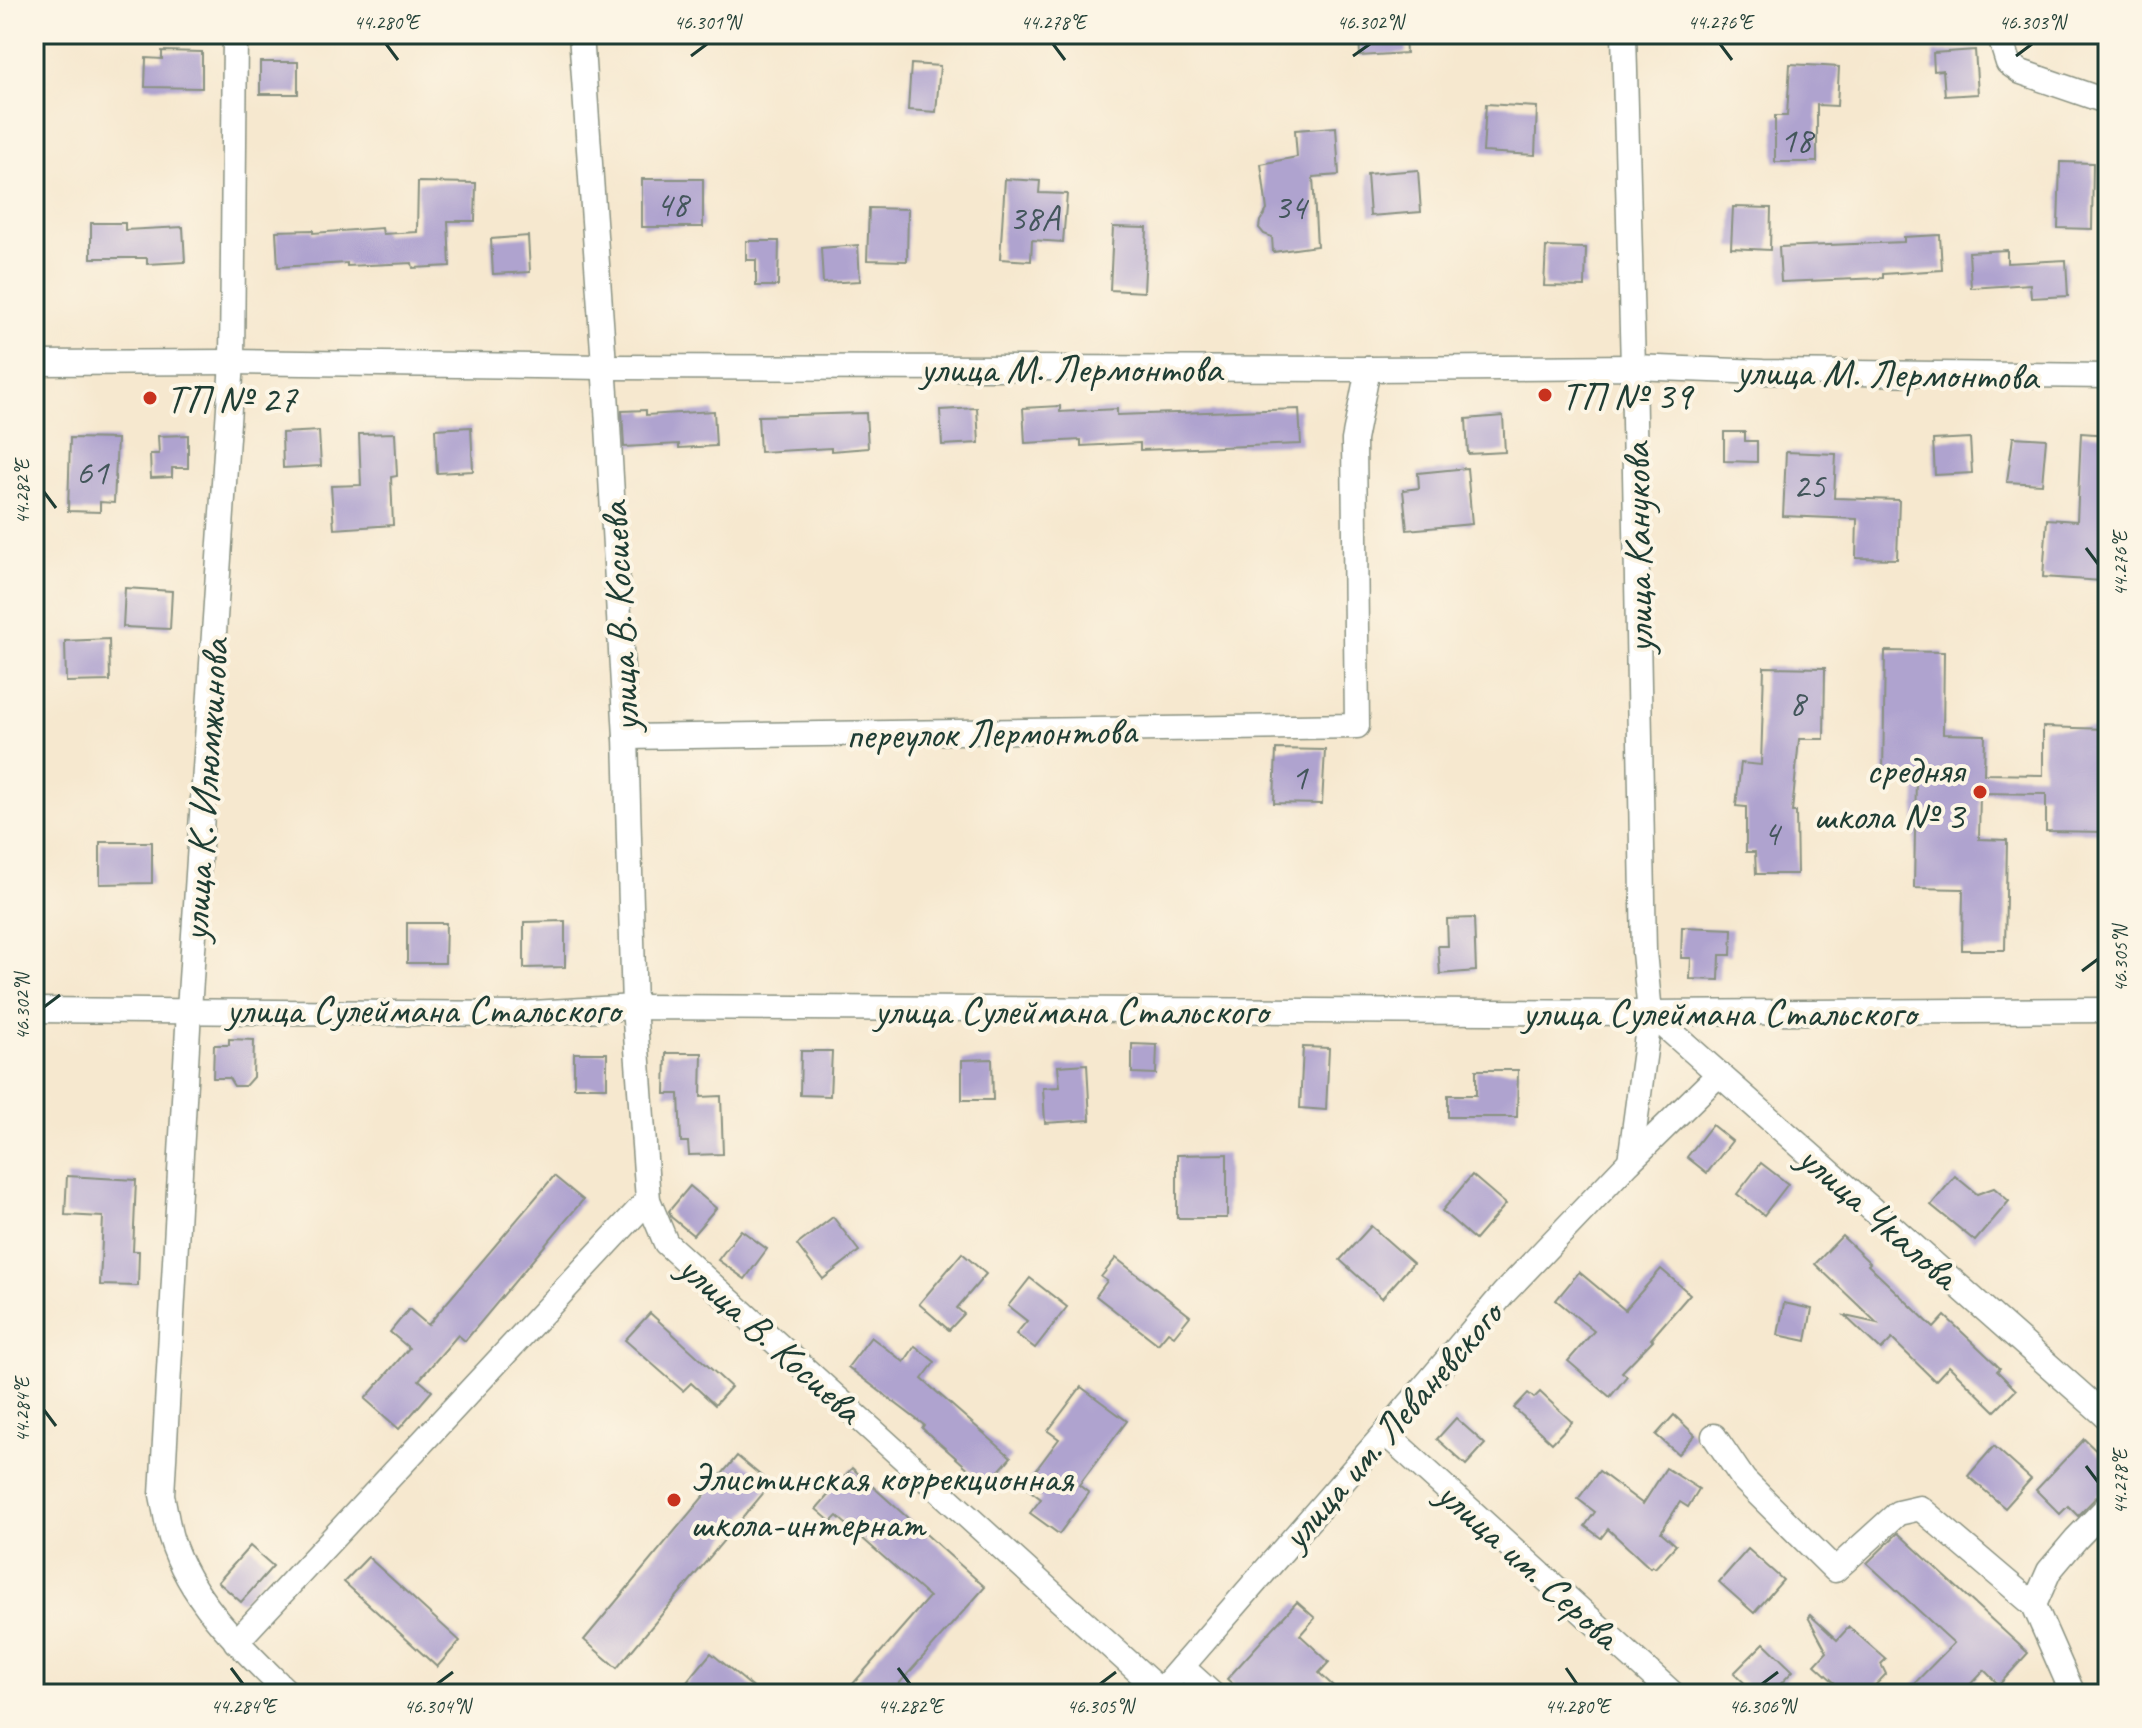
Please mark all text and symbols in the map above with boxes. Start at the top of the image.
text: 44.280°E [353,10,421,35]
text: 46.301°N [674,10,743,35]
text: 44.278°E [1020,10,1088,35]
text: 46.302°N [1337,10,1406,35]
text: 44.276°E [1687,10,1755,35]
text: 46.303°N [1999,10,2068,35]
house number: 18 [1780,117,1816,163]
house number: 48 [656,181,692,227]
house number: 34 [1274,184,1310,230]
house number: 38А [1009,195,1061,241]
street label: улица М. Лермонтова [918,344,1224,394]
street label: улица М. Лермонтова [1734,346,2041,402]
place label: ТП № 39 [1561,371,1695,421]
place label: ТП № 27 [166,374,299,424]
marker: ТП № 39 [1536,386,1554,404]
marker: ТП № 27 [141,389,159,407]
street label: улица Канукова [1611,440,1665,656]
house number: 61 [76,449,110,495]
text: 44.282°E [10,457,35,525]
house number: 25 [1793,463,1827,509]
street label: улица В. Косиева [589,498,651,735]
text: 44.276°E [2108,529,2133,597]
street label: улица К. Илюмжинова [169,635,241,945]
house number: 8 [1789,680,1809,726]
street label: переулок Лермонтова [845,705,1140,761]
place label: средняя школа № 3 [1813,745,1967,841]
house number: 1 [1291,754,1309,800]
marker: средняя школа № 3 [1971,783,1989,801]
house number: 4 [1763,810,1783,856]
text: 46.305°N [2108,923,2133,992]
text: 46.302°N [10,971,35,1040]
street label: улица Сулеймана Стальского [224,985,624,1035]
street label: улица Сулеймана Стальского [872,986,1272,1036]
street label: улица Сулеймана Стальского [1520,988,1920,1038]
street label: улица Чкалова [1786,1132,1972,1302]
street label: улица В. Косиева [667,1242,874,1436]
street label: улица им. Леваневского [1269,1288,1516,1562]
text: 44.284°E [10,1375,35,1443]
text: 44.278°E [2108,1447,2133,1515]
place label: Элистинская коррекционная школа-интернат [690,1453,1075,1549]
street label: улица им. Серова [1425,1468,1633,1662]
marker: Элистинская коррекционная школа-интернат [665,1491,683,1509]
text: 44.284°E [210,1694,278,1719]
text: 46.304°N [404,1694,473,1719]
text: 44.282°E [877,1694,945,1719]
text: 46.305°N [1067,1694,1136,1719]
text: 44.280°E [1544,1694,1612,1719]
text: 46.306°N [1729,1694,1798,1719]

